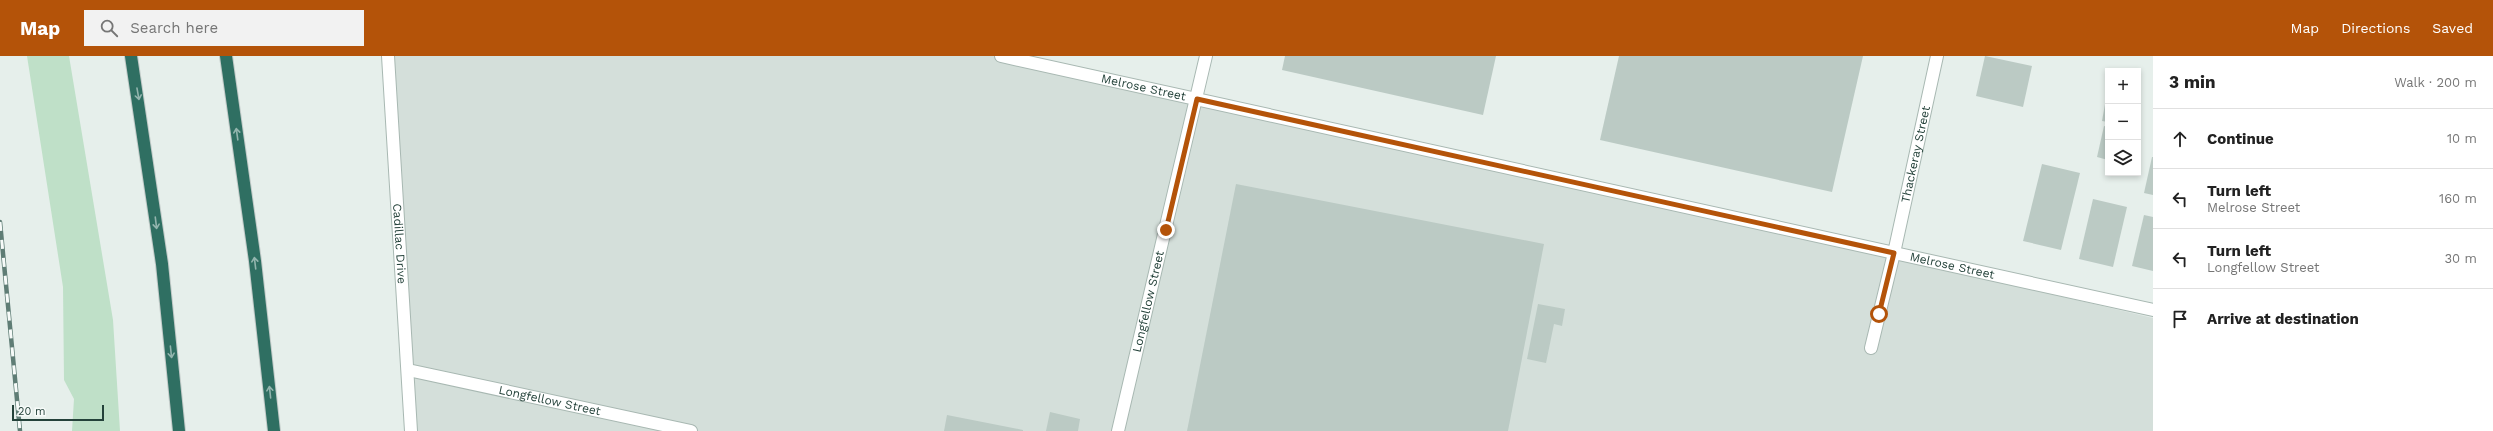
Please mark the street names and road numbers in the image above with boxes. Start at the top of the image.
street label: Melrose Street [1100,71,1187,104]
street label: Thackeray Street [1898,105,1933,204]
street label: Cadillac Drive [390,203,409,284]
street label: Longfellow Street [1130,249,1167,354]
street label: Melrose Street [1909,250,1996,282]
street label: Longfellow Street [497,383,602,418]

